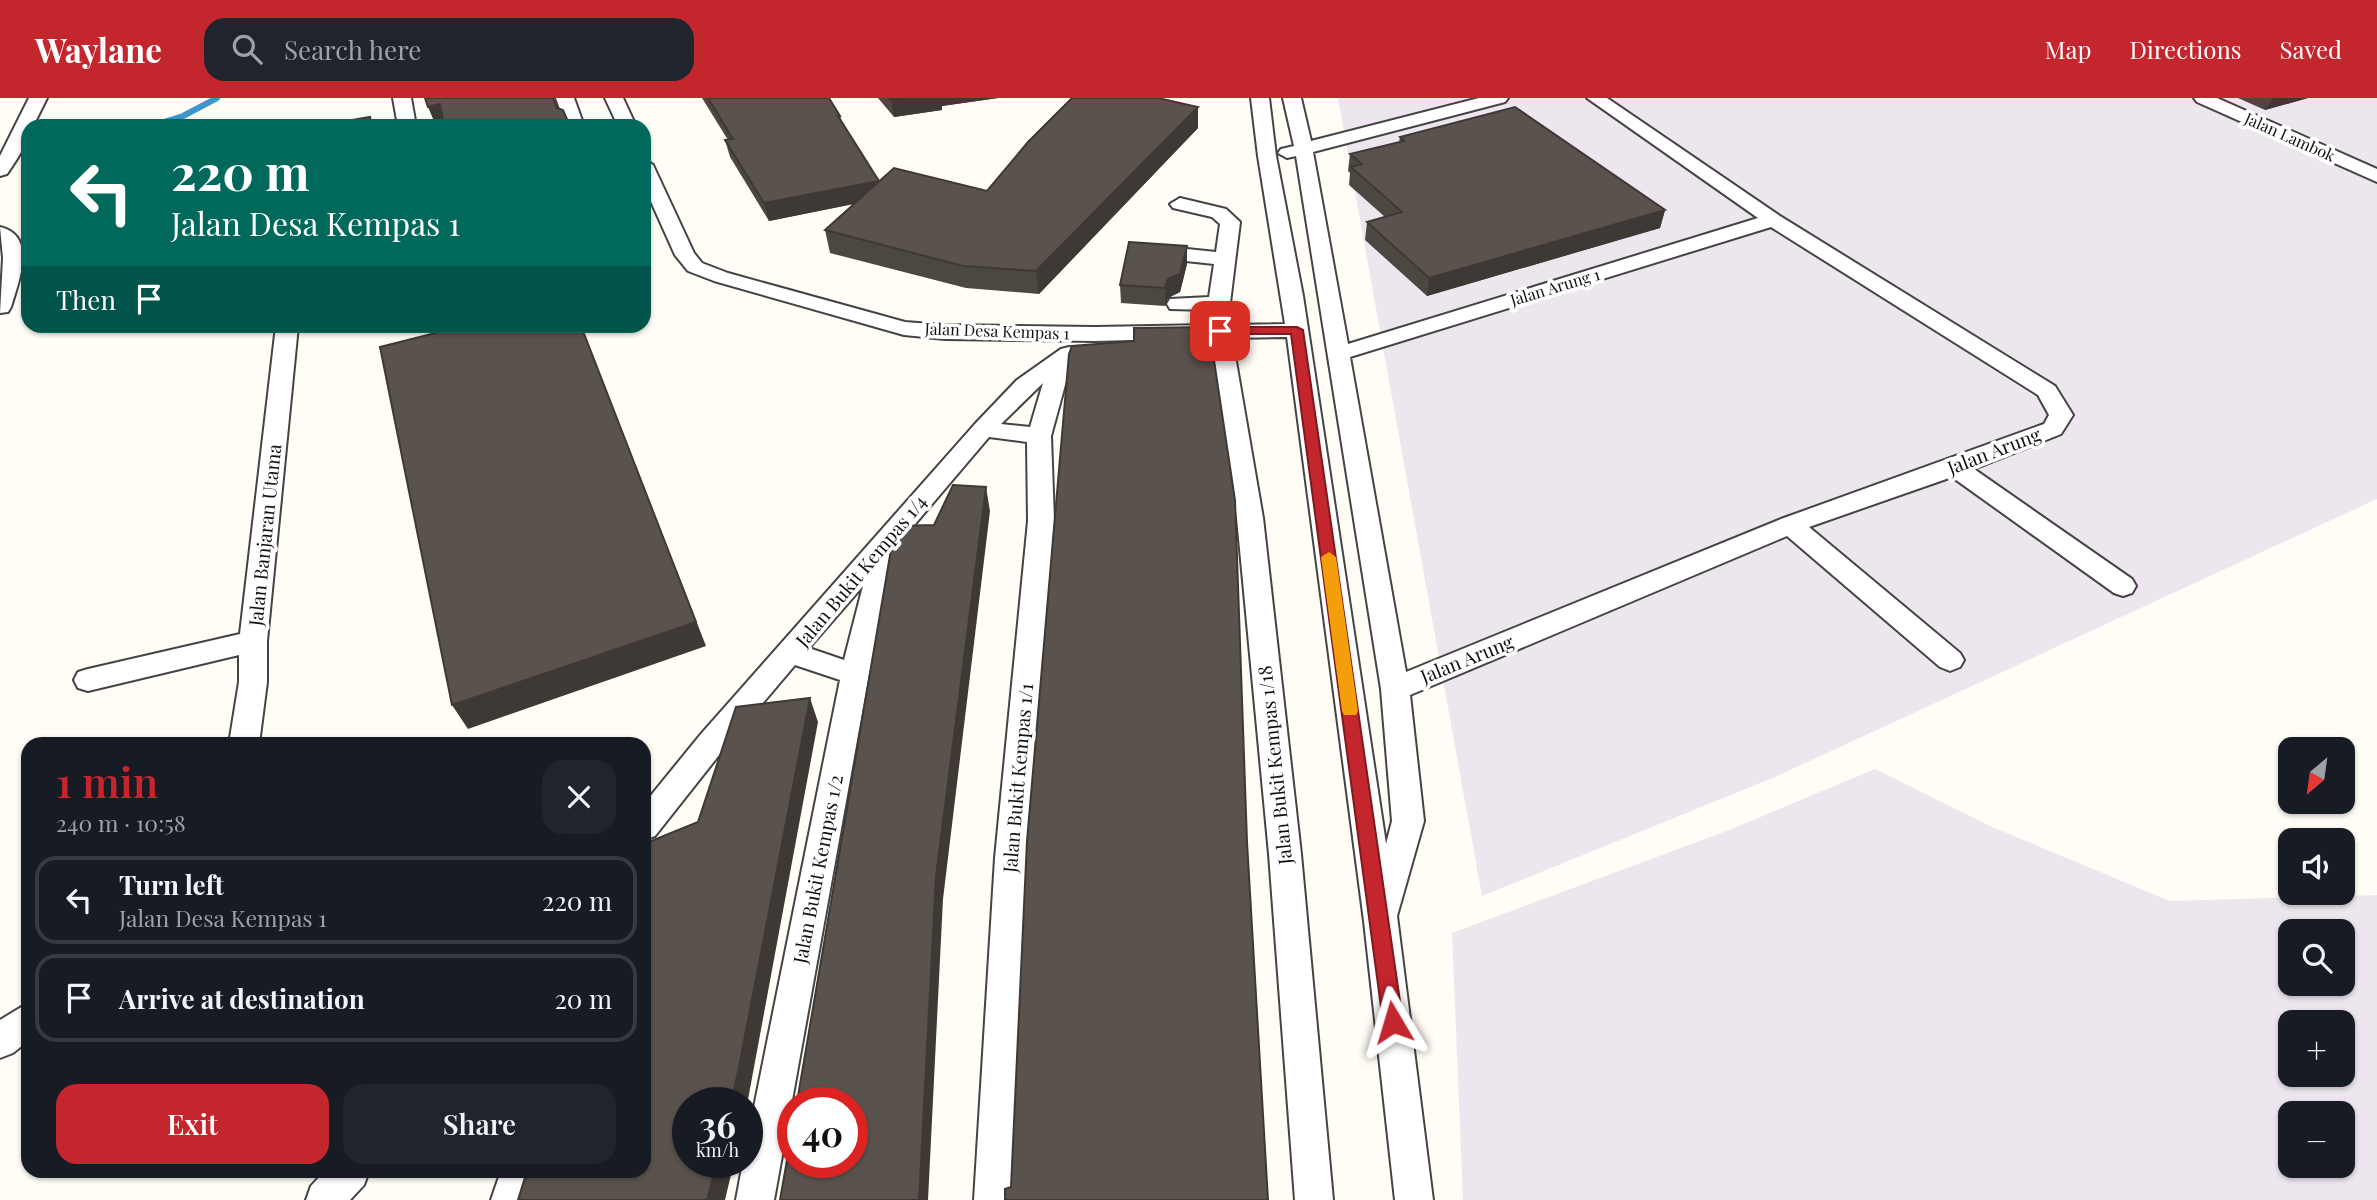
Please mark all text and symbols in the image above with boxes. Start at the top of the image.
search box [204,18,694,81]
text: Waylane [35,27,162,71]
icon: search [228,30,266,68]
text: Search here [284,32,421,67]
text: Map [2045,33,2091,65]
text: Directions [2129,33,2242,65]
text: Saved [2280,33,2342,65]
street label: Jalan Lambok [2241,107,2339,166]
text: 220 m [171,138,310,203]
icon: left [56,147,147,238]
text: Jalan Desa Kempas 1 [171,201,460,244]
street label: Jalan Arung 1 [1507,263,1602,310]
icon: arrive [130,280,168,318]
text: Then [56,282,116,317]
pin [1190,301,1250,361]
icon: arrive [1201,312,1239,350]
street label: Jalan Desa Kempas 1 [923,317,1070,344]
street label: Jalan Arung [1942,420,2044,480]
street label: Jalan Banjaran Utama [241,442,287,628]
street label: Jalan Bukit Kempas 1/4 [788,489,932,653]
street label: Jalan Arung [1415,628,1517,689]
street label: Jalan Bukit Kempas 1/18 [1251,664,1297,867]
street label: Jalan Bukit Kempas 1/1 [996,682,1038,875]
north arrow [2278,737,2356,814]
map controls [2278,737,2355,1178]
text: 1 min [56,753,158,809]
button: close [542,760,616,834]
street label: Jalan Bukit Kempas 1/2 [786,772,848,966]
text: 240 m · 10:58 [56,807,186,838]
button: sound [2278,828,2355,905]
text: Turn left [119,867,224,902]
icon: left [60,881,98,919]
text: 220 m [542,883,612,918]
text: Jalan Desa Kempas 1 [119,902,327,933]
button: search [2278,919,2355,996]
icon: arrive [60,979,98,1017]
text: Arrive at destination [119,981,365,1016]
text: 20 m [554,981,612,1016]
position arrow [1356,985,1430,1059]
button: + [2278,1010,2355,1087]
button: Exit [56,1084,329,1164]
button: Share [343,1084,616,1164]
speed limit sign: 40 [777,1087,868,1178]
text: 36 [699,1100,736,1147]
button: − [2278,1101,2355,1178]
text: km/h [696,1138,739,1162]

